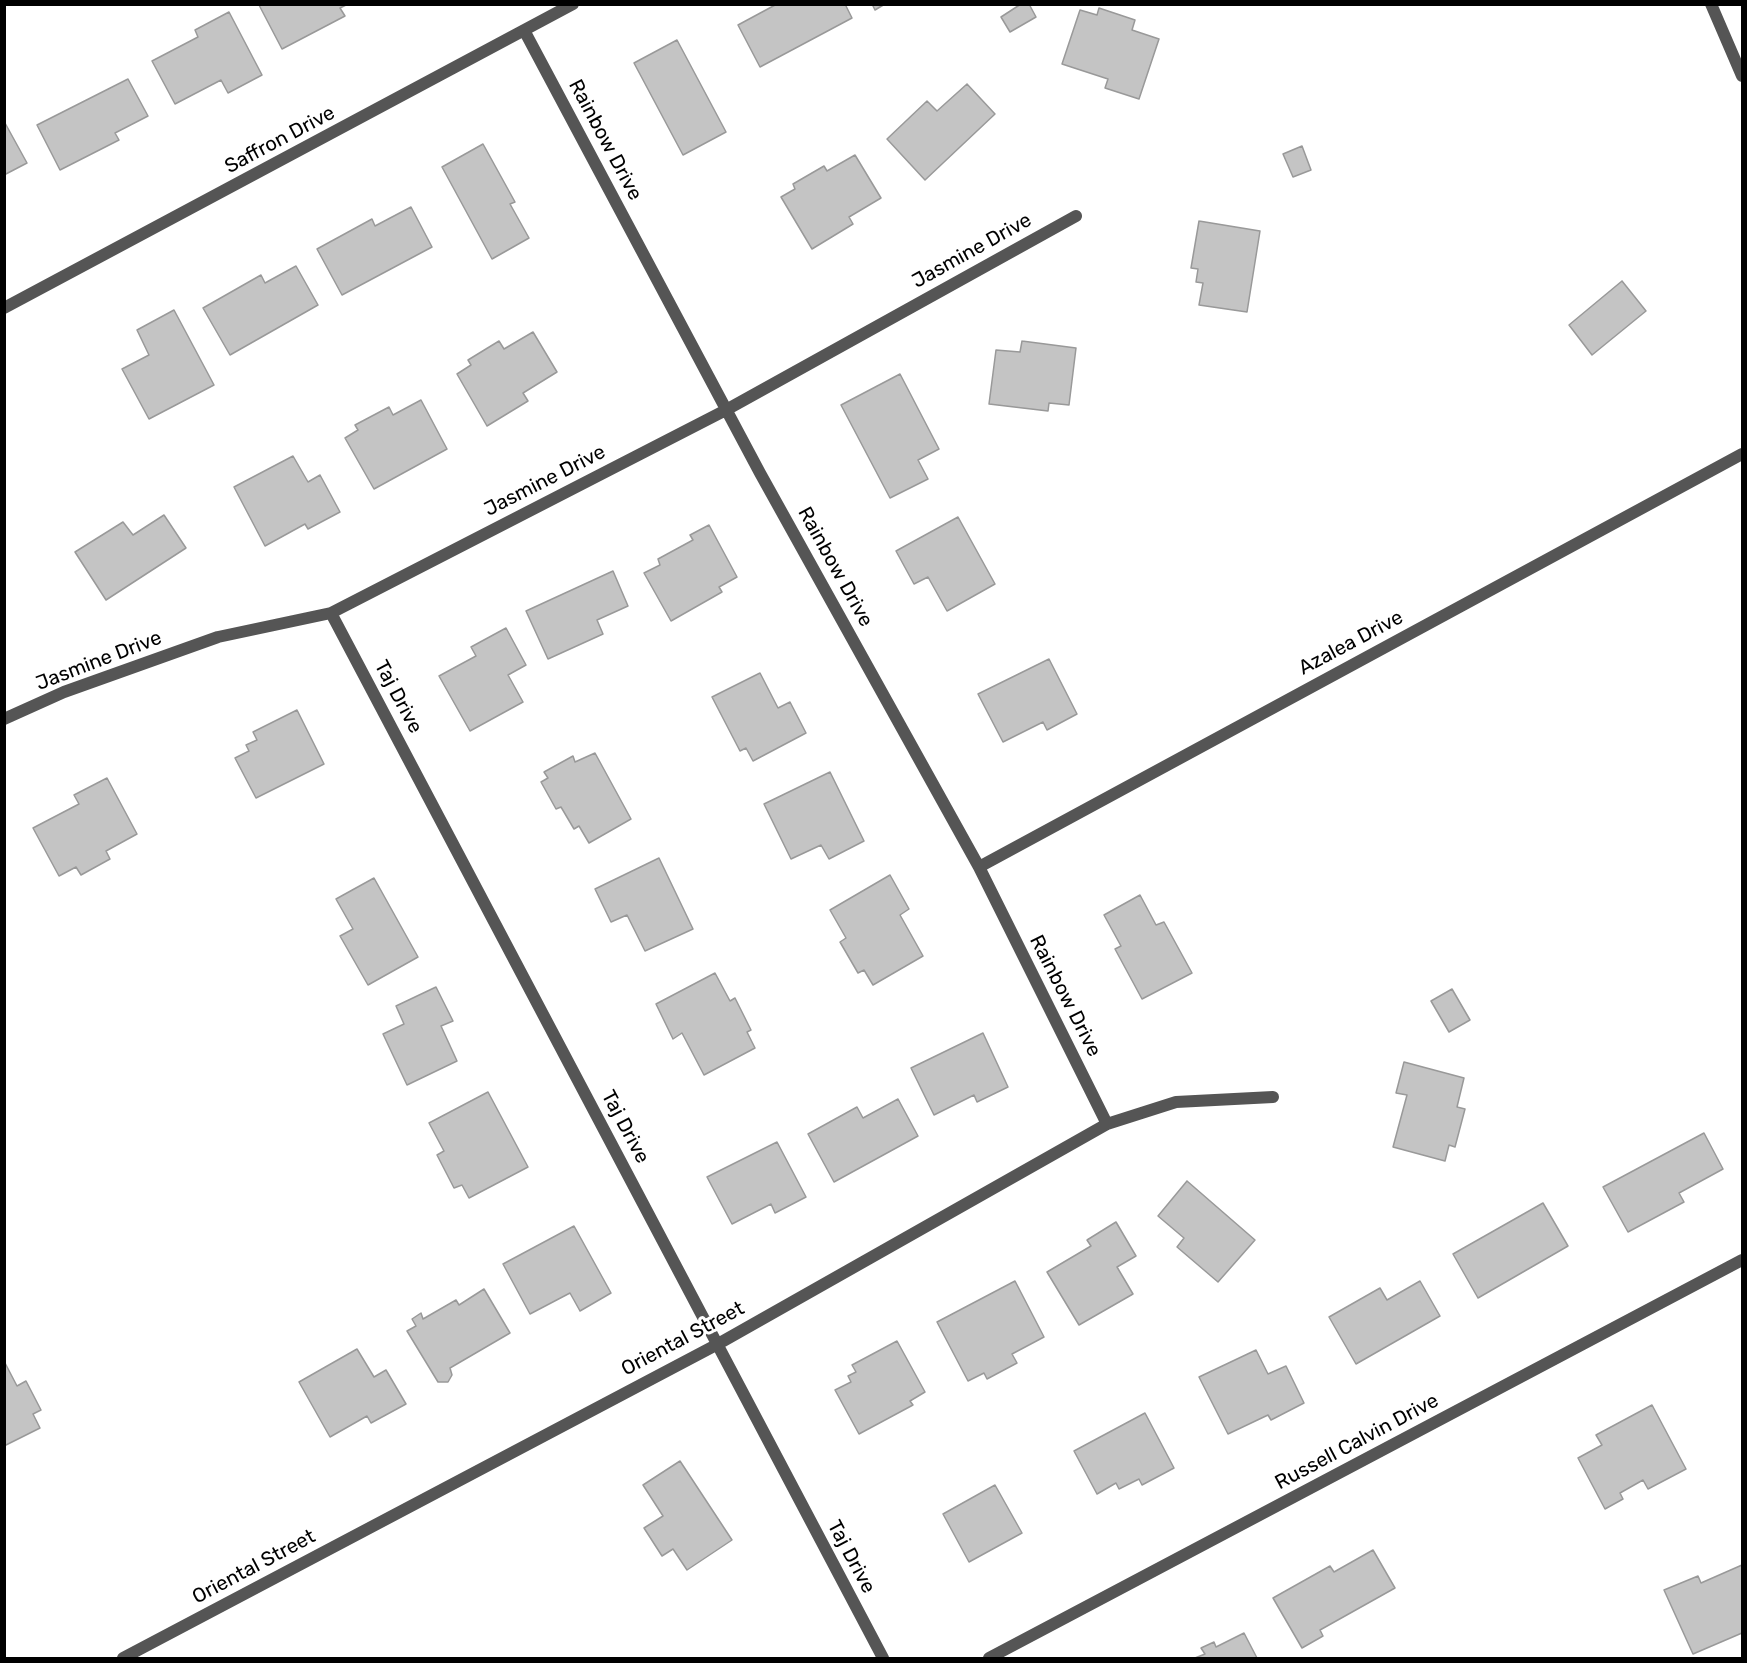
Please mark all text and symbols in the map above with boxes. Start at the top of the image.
street label: Rainbow Drive [563,76,647,204]
street label: Saffron Drive [221,101,339,179]
street label: Jasmine Drive [908,208,1036,294]
street label: Jasmine Drive [480,440,610,522]
street label: Rainbow Drive [792,503,878,631]
street label: Azalea Drive [1295,605,1407,681]
street label: Jasmine Drive [33,626,165,696]
street label: Taj Drive [369,656,427,738]
street label: Rainbow Drive [1024,931,1106,1061]
street label: Taj Drive [596,1086,654,1168]
street label: Oriental Street [618,1297,748,1381]
street label: Russell Calvin Drive [1271,1389,1443,1495]
street label: Taj Drive [822,1516,880,1598]
street label: Oriental Street [189,1525,319,1609]

